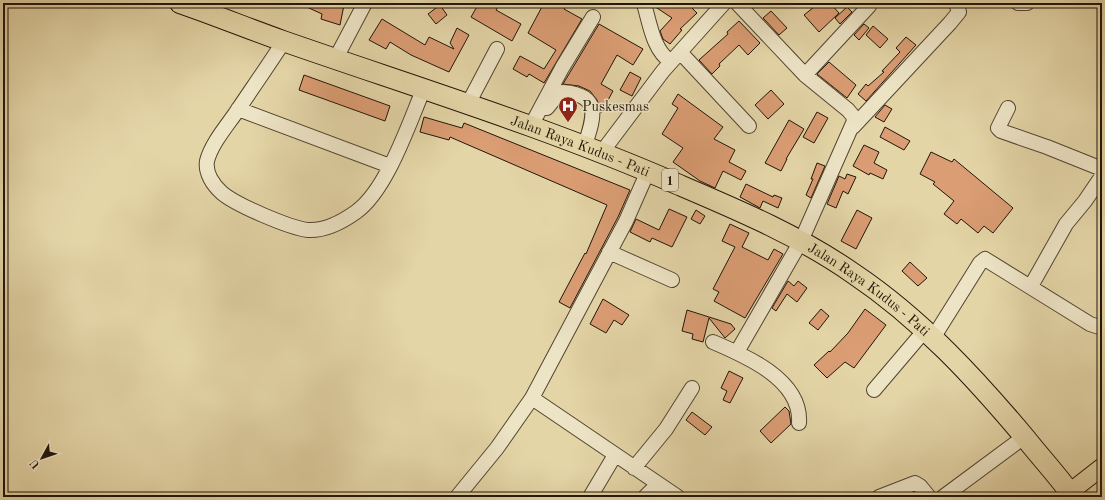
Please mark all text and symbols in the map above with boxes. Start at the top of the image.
hospital icon: Puskesmas [557,95,579,123]
place label: Puskesmas [582,100,649,114]
street label: Jalan Raya Kudus - Pati [509,114,652,180]
road number: 1 [662,169,678,191]
street label: Jalan Raya Kudus - Pati [805,241,932,339]
north arrow [22,438,62,478]
text: U [28,456,43,470]

